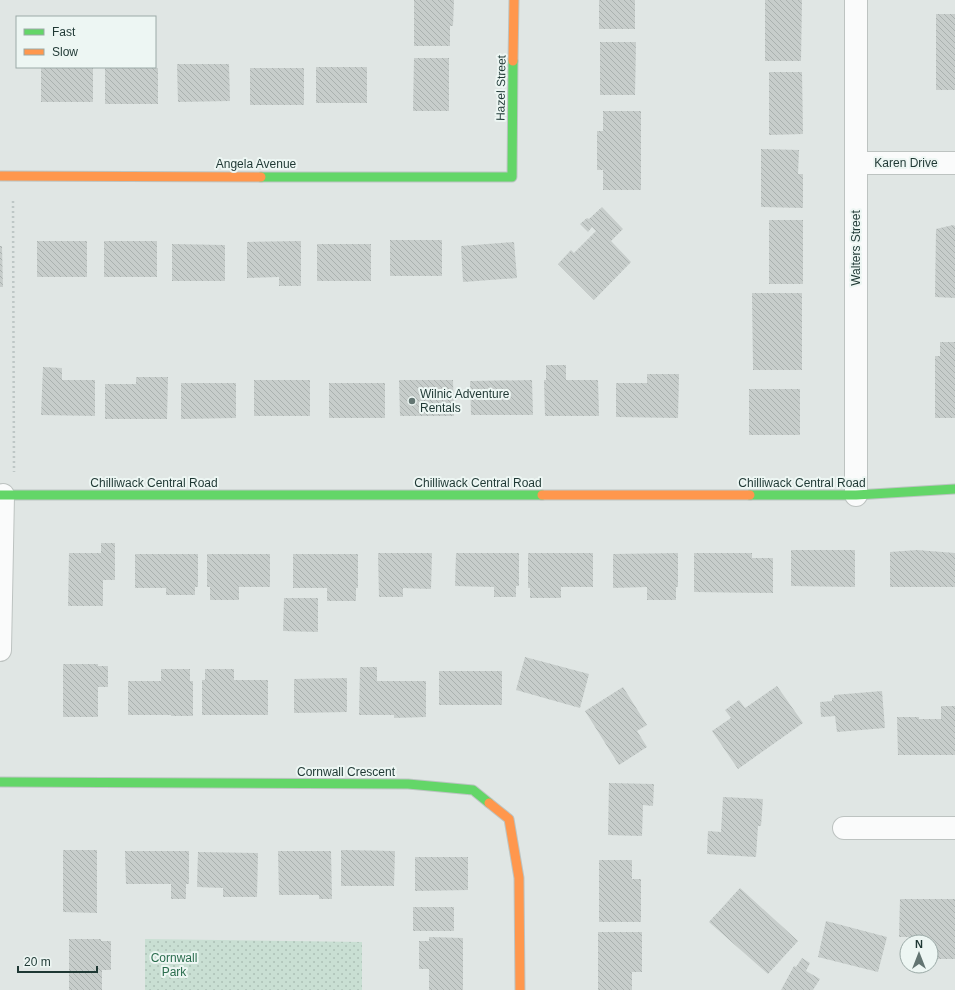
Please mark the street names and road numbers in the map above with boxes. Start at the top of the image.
street label: Hazel Street [493,54,509,121]
street label: Karen Drive [874,156,938,170]
street label: Angela Avenue [216,157,297,171]
street label: Walters Street [849,210,863,286]
street label: Chilliwack Central Road [90,476,218,490]
street label: Chilliwack Central Road [414,476,542,490]
street label: Chilliwack Central Road [738,476,866,490]
street label: Cornwall Crescent [297,765,396,779]

